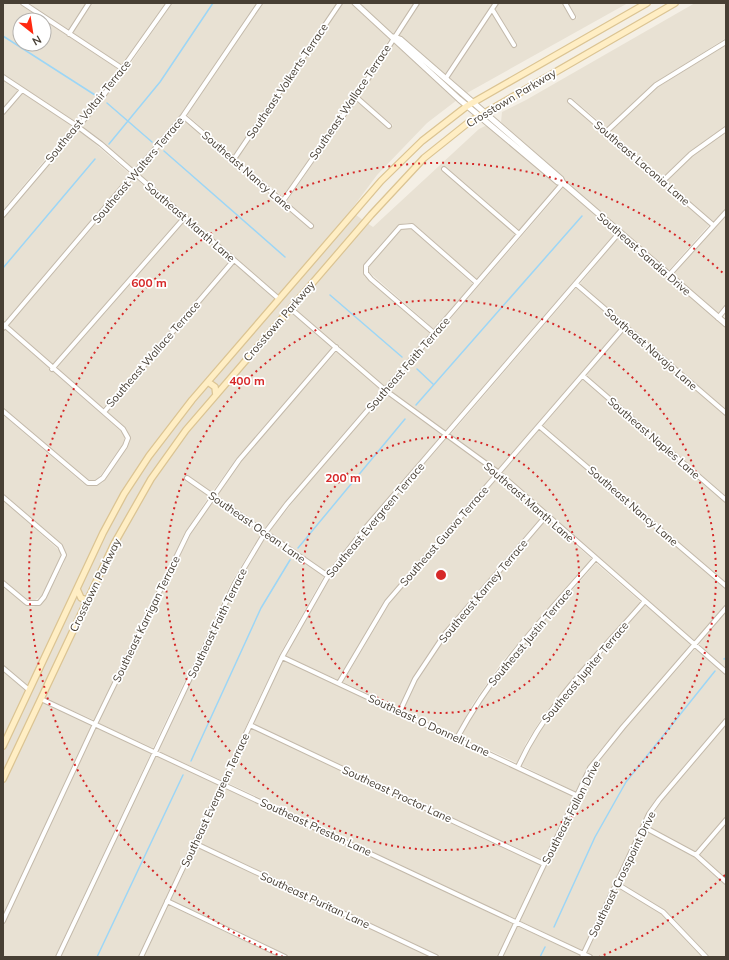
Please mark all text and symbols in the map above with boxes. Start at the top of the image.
north arrow [12,12,52,52]
street label: Southeast Volkerts Terrace [243,21,331,141]
text: N [30,33,44,49]
street label: Southeast Wallace Terrace [306,42,394,162]
street label: Southeast Voltair Terrace [42,57,134,165]
street label: Crosstown Parkway [464,66,559,130]
street label: Southeast Walters Terrace [89,114,187,226]
street label: Southeast Laconia Lane [591,118,693,208]
street label: Southeast Nancy Lane [199,128,295,214]
street label: Southeast Manth Lane [142,179,238,265]
street label: Southeast Sandia Drive [594,209,694,299]
text: 600 m [131,275,167,290]
street label: Crosstown Parkway [240,278,318,364]
street label: Southeast Wallace Terrace [103,298,203,410]
street label: Southeast Navajo Lane [602,305,700,393]
street label: Southeast Faith Terrace [363,314,453,414]
text: 400 m [229,373,265,388]
street label: Southeast Naples Lane [605,394,703,482]
street label: Southeast Manth Lane [481,459,577,545]
street label: Southeast Evergreen Terrace [323,460,427,580]
street label: Southeast Nancy Lane [585,463,681,549]
text: 200 m [325,470,361,485]
street label: Southeast Guava Terrace [397,483,491,589]
street label: Southeast Ocean Lane [206,488,308,566]
street label: Crosstown Parkway [66,536,124,634]
street label: Southeast Karney Terrace [436,536,530,646]
street label: Southeast Karrigan Terrace [109,554,183,684]
street label: Southeast Faith Terrace [184,566,250,680]
centre of rings [434,568,448,582]
street label: Southeast Justin Terrace [485,585,575,689]
street label: Southeast Jupiter Terrace [539,618,631,726]
street label: Southeast O Donnell Lane [366,691,492,759]
street label: Southeast Evergreen Terrace [178,731,252,869]
street label: Southeast Fallon Drive [539,758,603,866]
street label: Southeast Proctor Lane [340,762,454,826]
street label: Southeast Preston Lane [258,795,374,859]
street label: Southeast Crosspoint Drive [585,809,659,939]
street label: Southeast Puritan Lane [258,868,372,932]

